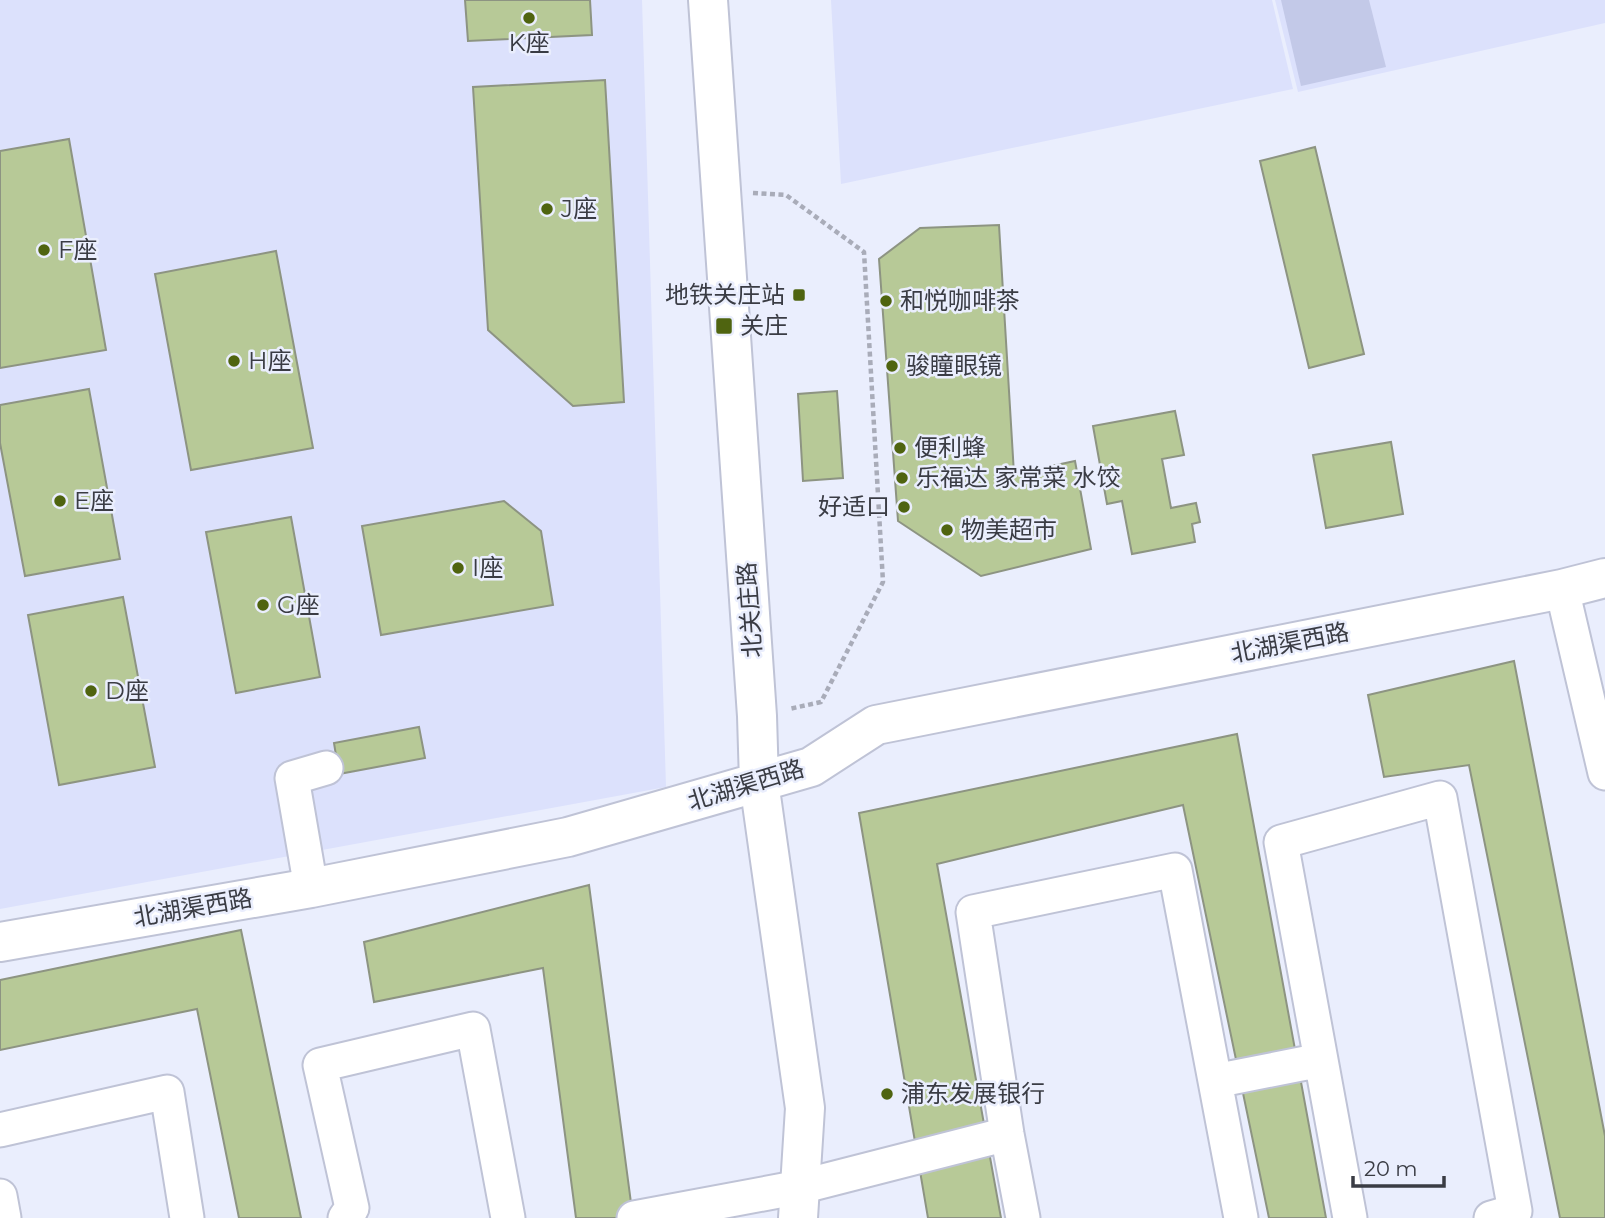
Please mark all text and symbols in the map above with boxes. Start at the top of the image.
marker: K座 [521,10,537,26]
place label: K座 [508,28,550,57]
place label: J座 [560,194,597,223]
marker: J座 [539,201,555,217]
place label: F座 [58,235,97,264]
marker: F座 [36,242,52,258]
place label: 地铁关庄站 [665,280,785,309]
place label: 和悦咖啡茶 [900,286,1020,315]
marker: 地铁关庄站 [791,287,807,303]
marker: 和悦咖啡茶 [878,293,894,309]
place label: 关庄 [740,311,788,340]
marker: 关庄 [714,316,734,336]
place label: H座 [248,346,292,375]
place label: 骏瞳眼镜 [906,351,1002,380]
marker: H座 [226,353,242,369]
marker: 骏瞳眼镜 [884,358,900,374]
place label: 便利蜂 [914,433,986,462]
marker: 便利蜂 [892,440,908,456]
place label: 乐福达 家常菜 水饺 [916,463,1121,492]
marker: 乐福达 家常菜 水饺 [894,470,910,486]
place label: E座 [74,486,114,515]
place label: 好适口 [818,492,890,521]
marker: E座 [52,493,68,509]
marker: 好适口 [896,499,912,515]
place label: 物美超市 [961,515,1057,544]
marker: 物美超市 [939,522,955,538]
place label: I座 [472,553,503,582]
marker: I座 [450,560,466,576]
street label: 北关庄路 [732,561,767,659]
place label: G座 [277,590,320,619]
marker: G座 [255,597,271,613]
street label: 北湖渠西路 [1228,617,1352,668]
place label: D座 [105,676,149,705]
marker: D座 [83,683,99,699]
street label: 北湖渠西路 [684,753,807,816]
street label: 北湖渠西路 [131,883,255,932]
place label: 浦东发展银行 [901,1079,1045,1108]
marker: 浦东发展银行 [879,1086,895,1102]
scale bar [1353,1144,1444,1188]
text: 20 m [1364,1156,1418,1181]

